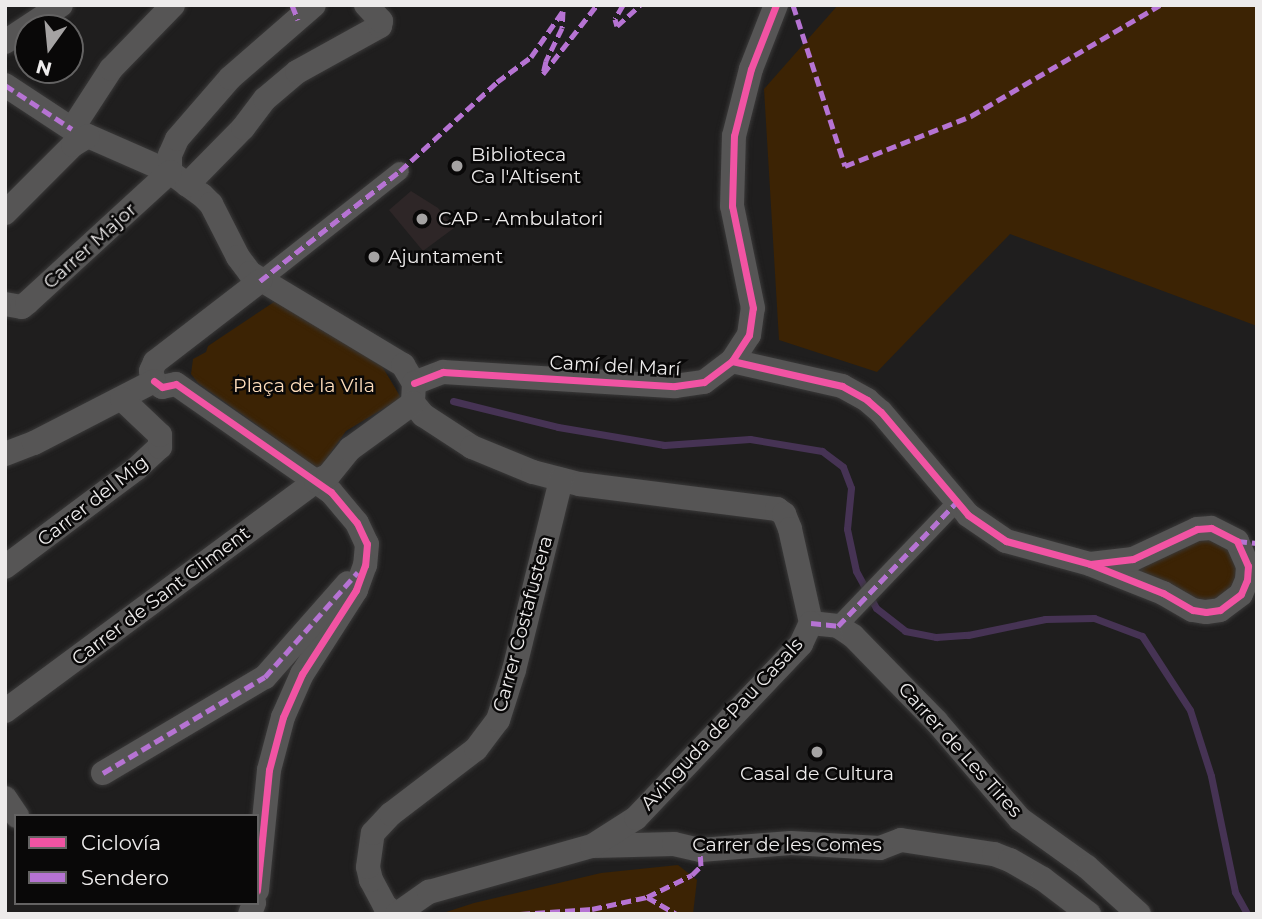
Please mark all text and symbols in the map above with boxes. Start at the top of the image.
north arrow [14,14,84,84]
text: N [34,55,54,81]
place label: Biblioteca Ca l'Altisent [471,144,581,188]
marker: Biblioteca Ca l'Altisent [449,158,465,174]
street label: Carrer Major [39,198,141,294]
place label: CAP - Ambulatori [438,208,603,230]
marker: CAP - Ambulatori [412,209,432,229]
place label: Ajuntament [388,246,503,268]
marker: Ajuntament [366,249,382,265]
street label: Camí del Marí [549,351,681,381]
park label: Plaça de la Vila [233,375,375,397]
street label: Carrer del Mig [33,451,153,551]
street label: Carrer de Sant Climent [67,522,255,670]
street label: Carrer Costafustera [488,533,558,715]
street label: Avinguda de Pau Casals [636,633,808,815]
street label: Carrer de Les Tires [893,678,1027,822]
marker: Casal de Cultura [809,744,825,760]
place label: Casal de Cultura [740,763,894,785]
legend [14,814,259,905]
text: Ciclovía [81,830,161,855]
street label: Carrer de les Comes [692,834,882,856]
text: Sendero [81,865,169,890]

